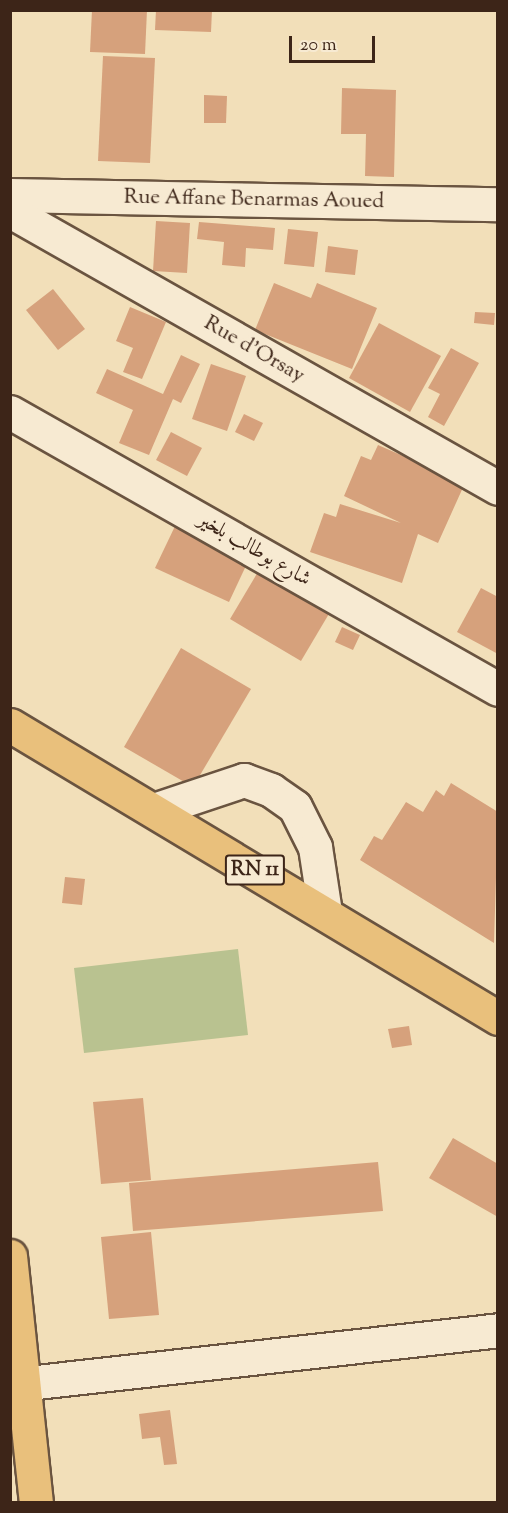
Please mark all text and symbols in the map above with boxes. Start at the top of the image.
scale bar [292,24,378,62]
text: 20 m [300,33,337,59]
street label: Rue Affane Benarmas Aoued [124,185,384,215]
street label: Rue d'Orsay [199,311,309,389]
street label: شارع بوطالب بلخير [193,507,315,593]
road number: RN 11 [224,853,286,887]

